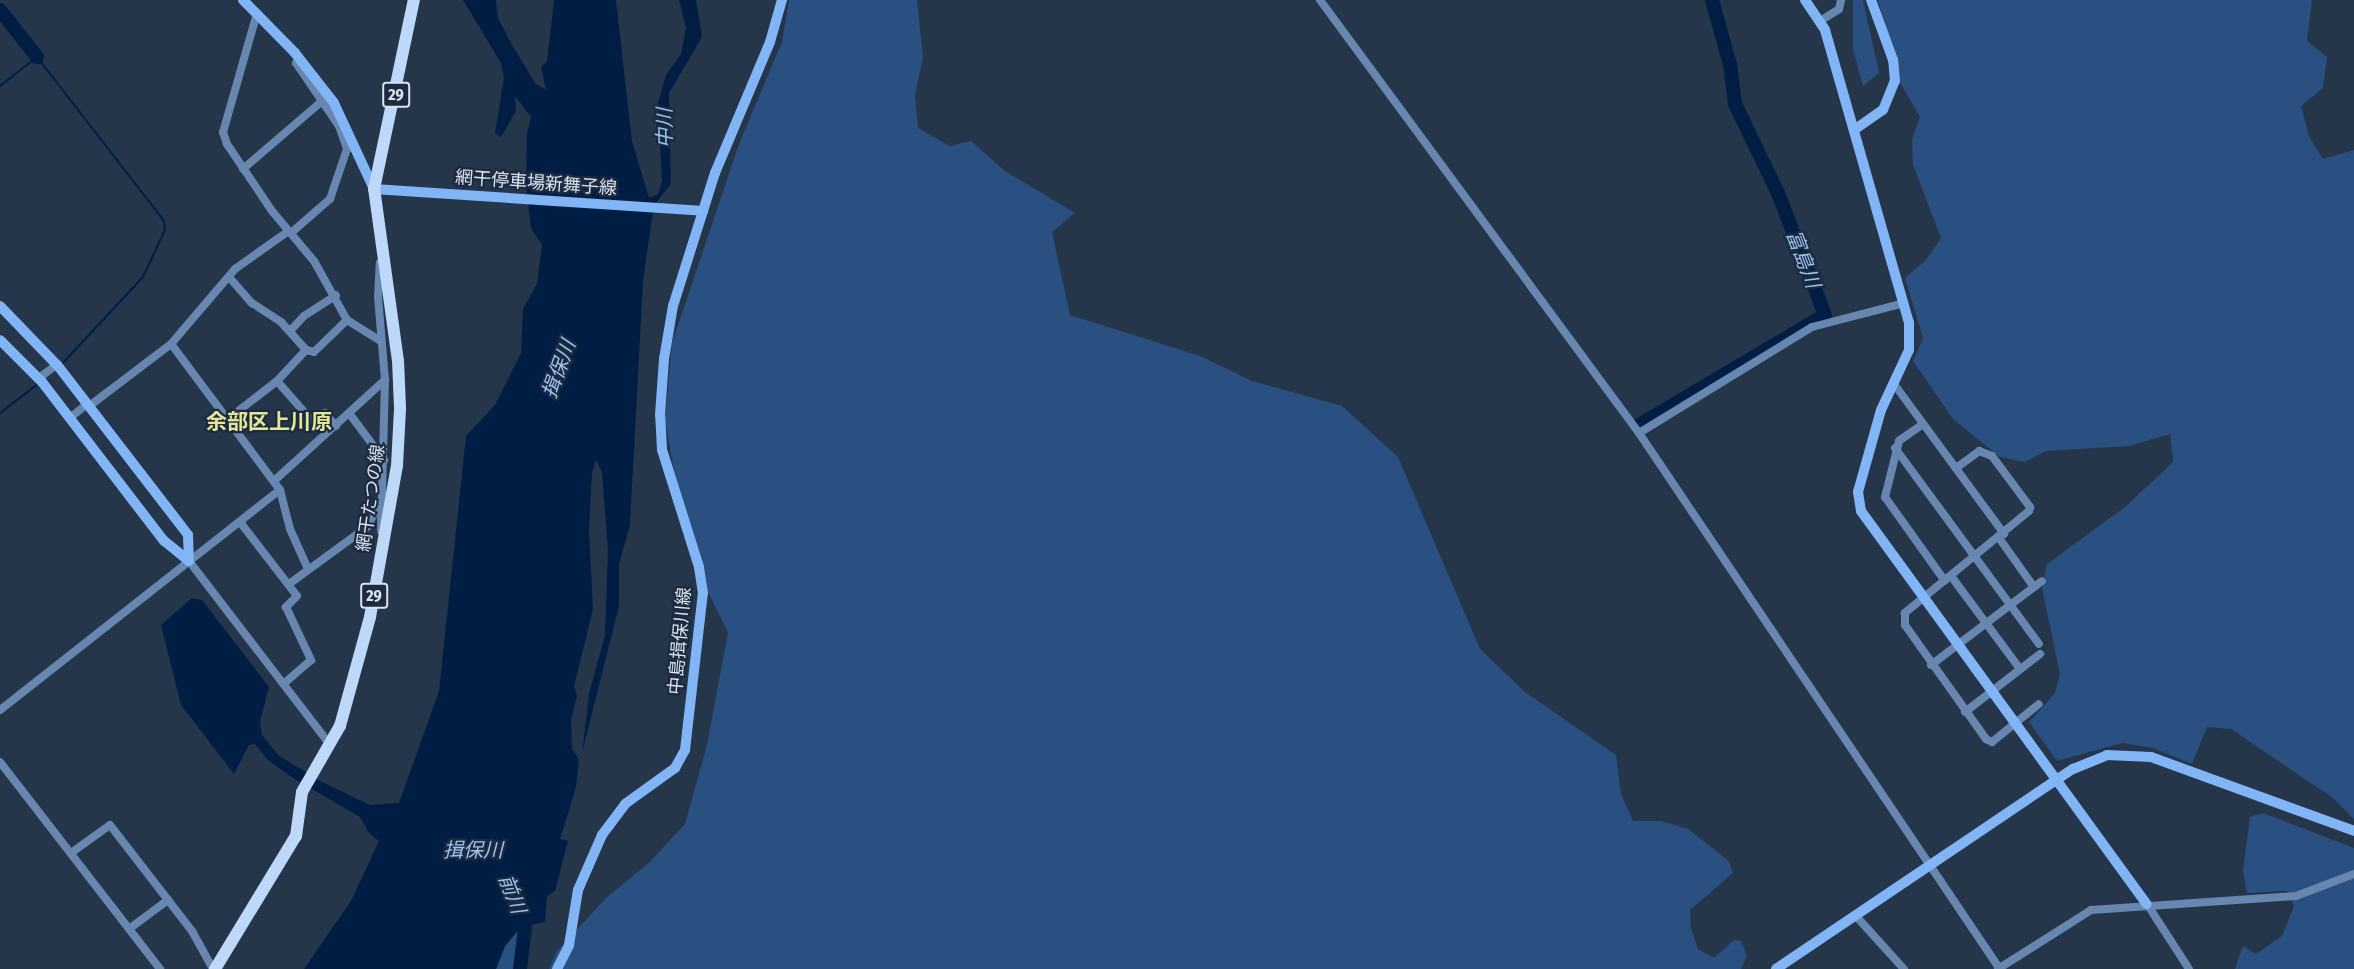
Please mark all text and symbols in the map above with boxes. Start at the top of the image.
road number: 29 [381,82,411,108]
water label: 中川 [653,108,677,148]
street label: 網干停車場新舞子線 [454,167,618,199]
water label: 富島川 [1781,227,1825,291]
water label: 揖保川 [537,337,581,401]
district label: 余部区上川原 [206,409,332,435]
street label: 網干たつの線 [353,443,389,553]
road number: 29 [359,583,389,609]
street label: 中島揖保川線 [665,586,695,696]
water label: 揖保川 [443,838,503,862]
water label: 前川 [494,871,530,917]

